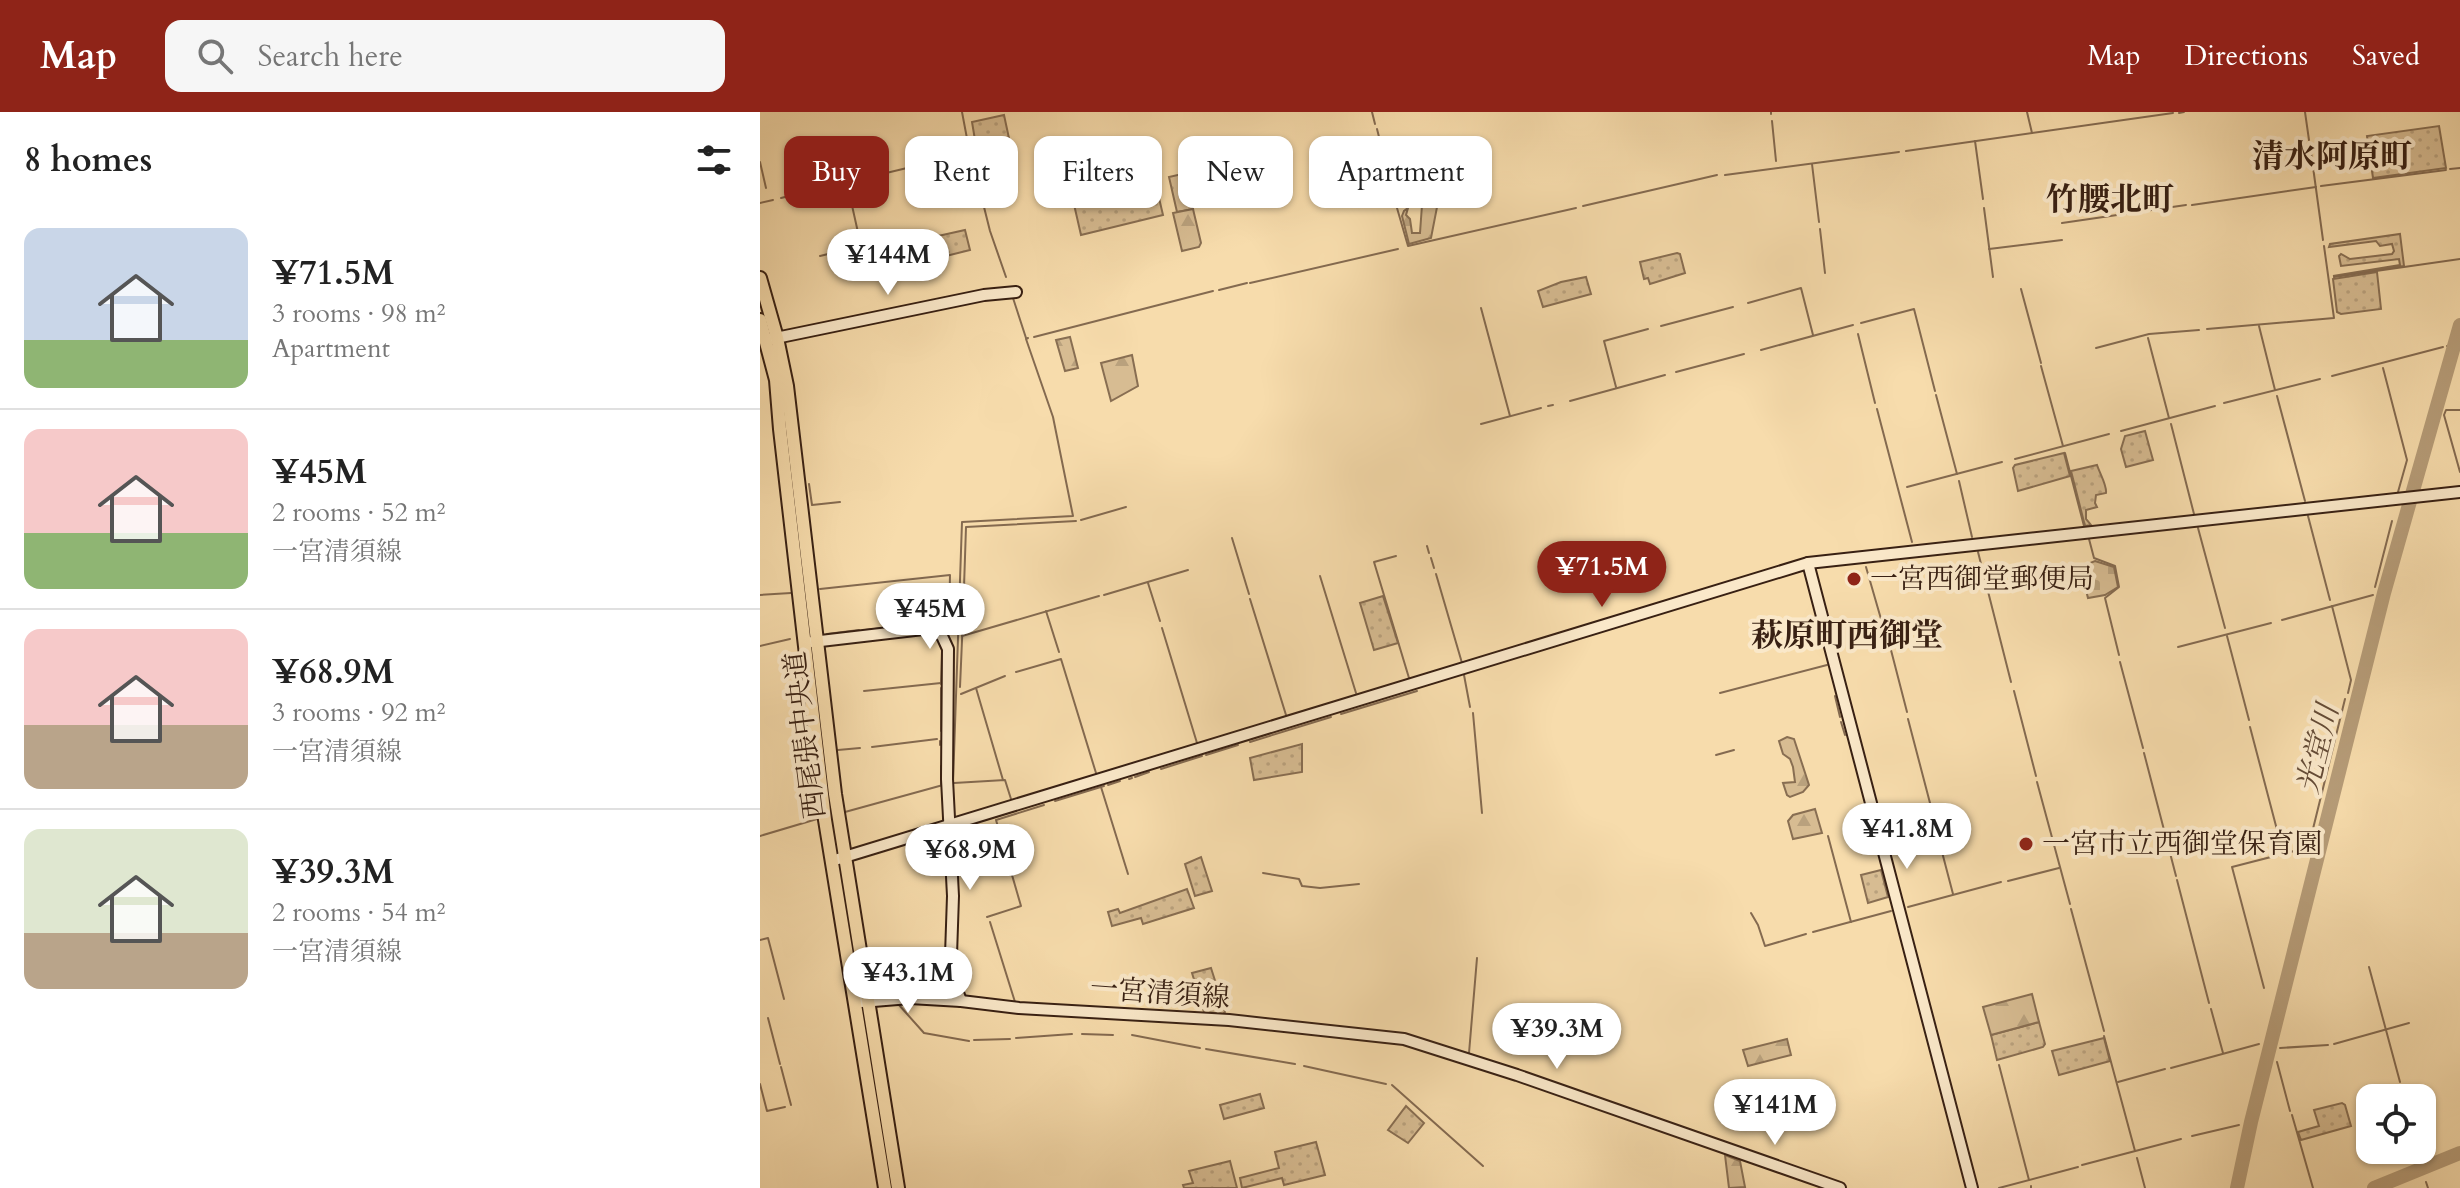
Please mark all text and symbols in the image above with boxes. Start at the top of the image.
search box [165,20,725,92]
text: Map [40,30,117,82]
icon: search [193,34,237,78]
text: Search here [257,36,403,77]
text: Map [2087,37,2141,75]
text: Directions [2185,37,2308,75]
text: Saved [2352,37,2420,75]
district label: 清水阿原町 [2252,135,2412,179]
chip: Buy [784,136,889,208]
chip: Rent [905,136,1018,208]
chip: Filters [1034,136,1162,208]
chip: New [1178,136,1293,208]
chip: Apartment [1309,136,1492,208]
text: 8 homes [24,137,152,183]
icon: filters [692,138,736,182]
district label: 竹腰北町 [2046,178,2174,222]
pin: ¥144M [832,229,944,297]
text: ¥144M [845,237,931,272]
text: ¥71.5M [272,250,394,296]
icon: home [88,260,184,356]
text: 3 rooms · 98 m² [272,296,445,331]
text: Apartment [272,331,390,366]
text: ¥45M [272,449,367,495]
icon: home [88,461,184,557]
text: 2 rooms · 52 m² [272,495,445,530]
text: 一宮清須線 [272,534,402,569]
pin: ¥71.5M [1537,541,1667,609]
text: ¥71.5M [1555,549,1649,584]
place label: 一宮西御堂郵便局 [1870,560,2094,598]
marker: 一宮西御堂郵便局 [1845,570,1863,588]
pin: ¥45M [883,583,977,651]
text: ¥45M [894,591,966,626]
district label: 萩原町西御堂 [1751,614,1943,658]
text: ¥68.9M [272,649,394,695]
street label: 西尾張中央道 [776,649,834,821]
icon: home [88,661,184,757]
text: 3 rooms · 92 m² [272,695,445,730]
water label: 光堂川 [2287,697,2350,798]
text: 一宮清須線 [272,734,402,769]
pin: ¥41.8M [1842,803,1972,871]
text: ¥41.8M [1860,811,1954,846]
pin: ¥68.9M [905,824,1035,892]
place label: 一宮市立西御堂保育園 [2042,825,2322,863]
text: ¥68.9M [923,832,1017,867]
marker: 一宮市立西御堂保育園 [2017,835,2035,853]
text: ¥39.3M [272,849,394,895]
icon: home [88,861,184,957]
text: 2 rooms · 54 m² [272,895,445,930]
text: 一宮清須線 [272,934,402,969]
pin: ¥43.1M [843,947,973,1015]
text: ¥43.1M [861,955,955,990]
street label: 一宮清須線 [1089,969,1231,1017]
pin: ¥39.3M [1492,1003,1622,1071]
text: ¥39.3M [1510,1011,1604,1046]
pin: ¥141M [1719,1079,1831,1147]
map controls [2356,1084,2436,1164]
button: locate [2356,1084,2436,1164]
text: ¥141M [1732,1087,1818,1122]

